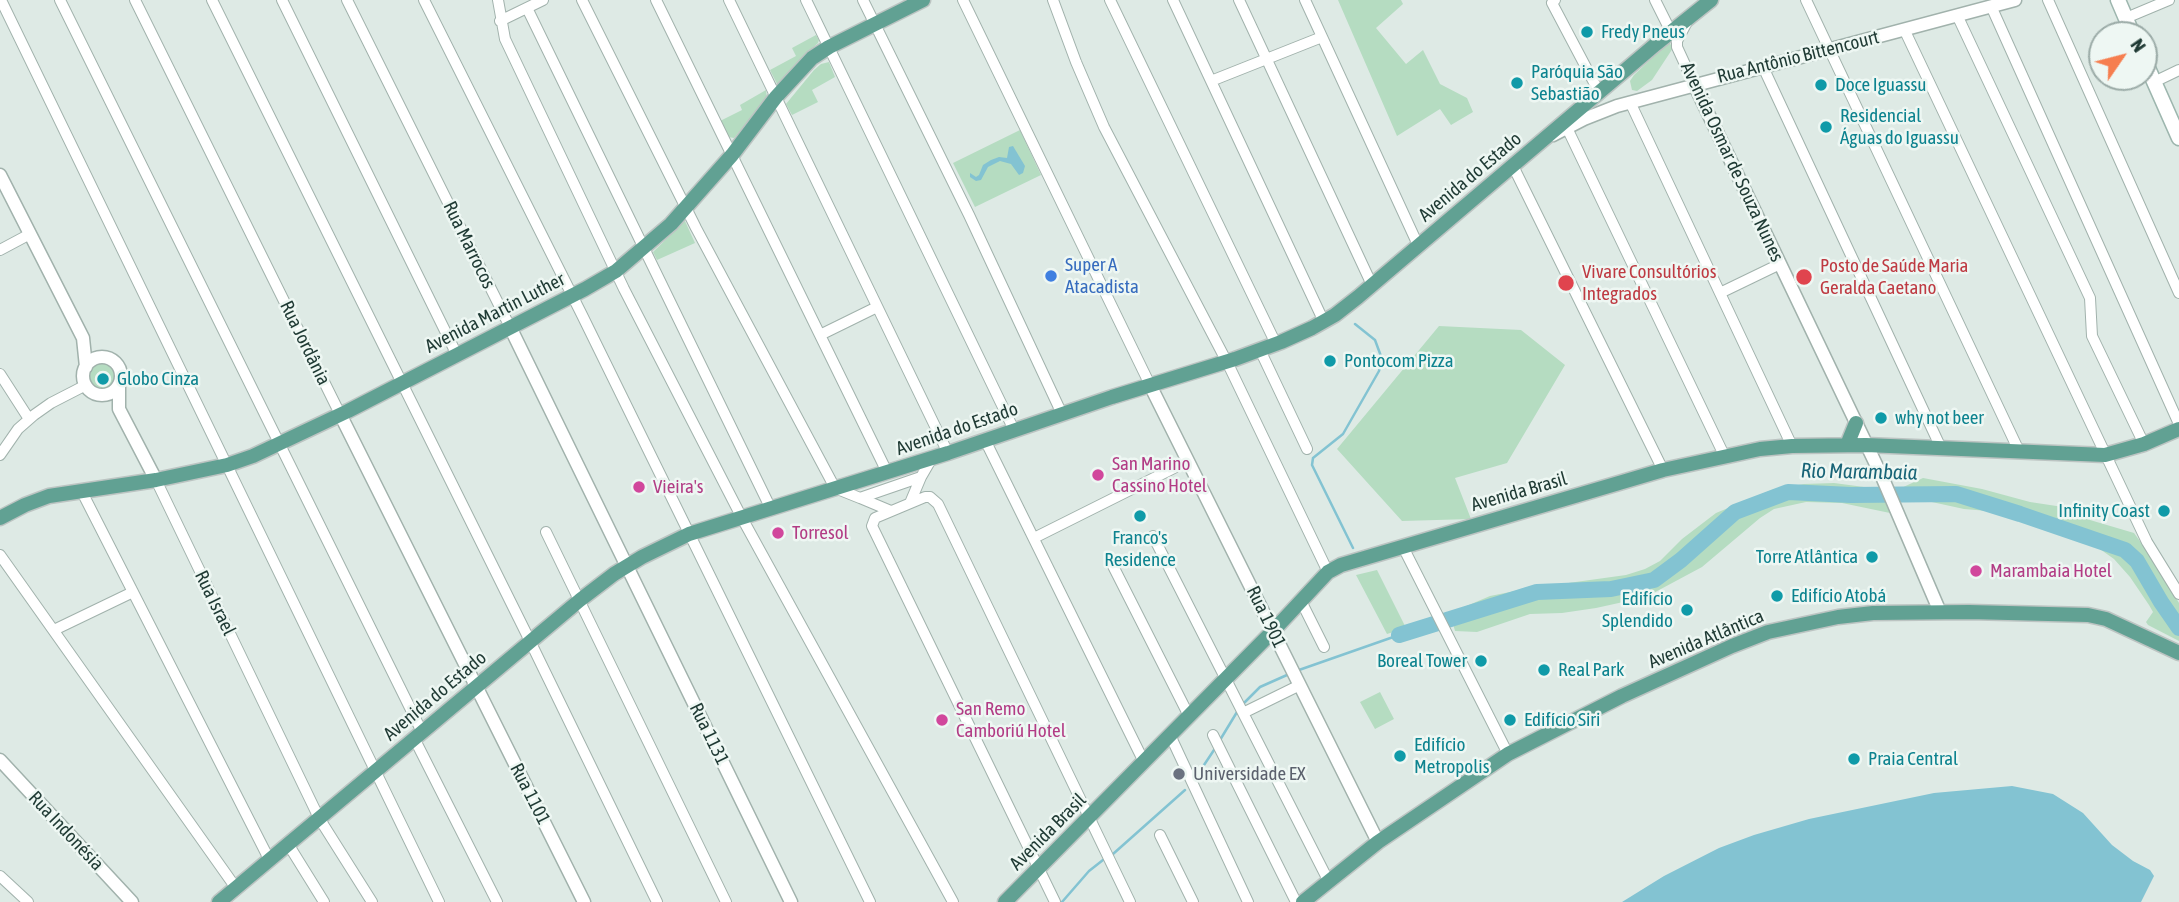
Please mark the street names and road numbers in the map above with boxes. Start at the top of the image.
street label: Rua Antônio Bittencourt [1715,26,1881,88]
street label: Avenida Osmar de Souza Nunes [1676,59,1788,265]
street label: Avenida do Estado [1414,127,1526,227]
street label: Rua Marrocos [438,198,500,292]
street label: Avenida Martin Luther [421,268,569,358]
street label: Rua Jordânia [275,297,335,389]
street label: Avenida do Estado [893,398,1021,460]
street label: Avenida Brasil [1468,467,1570,517]
street label: Rua Israel [190,567,240,639]
street label: Rua 1901 [1241,582,1291,652]
street label: Avenida Atlântica [1645,604,1767,674]
street label: Avenida do Estado [379,646,491,746]
street label: Rua 1131 [684,699,734,769]
street label: Rua 1101 [505,759,555,829]
street label: Rua Indonésia [24,787,108,875]
street label: Avenida Brasil [1005,789,1091,875]

